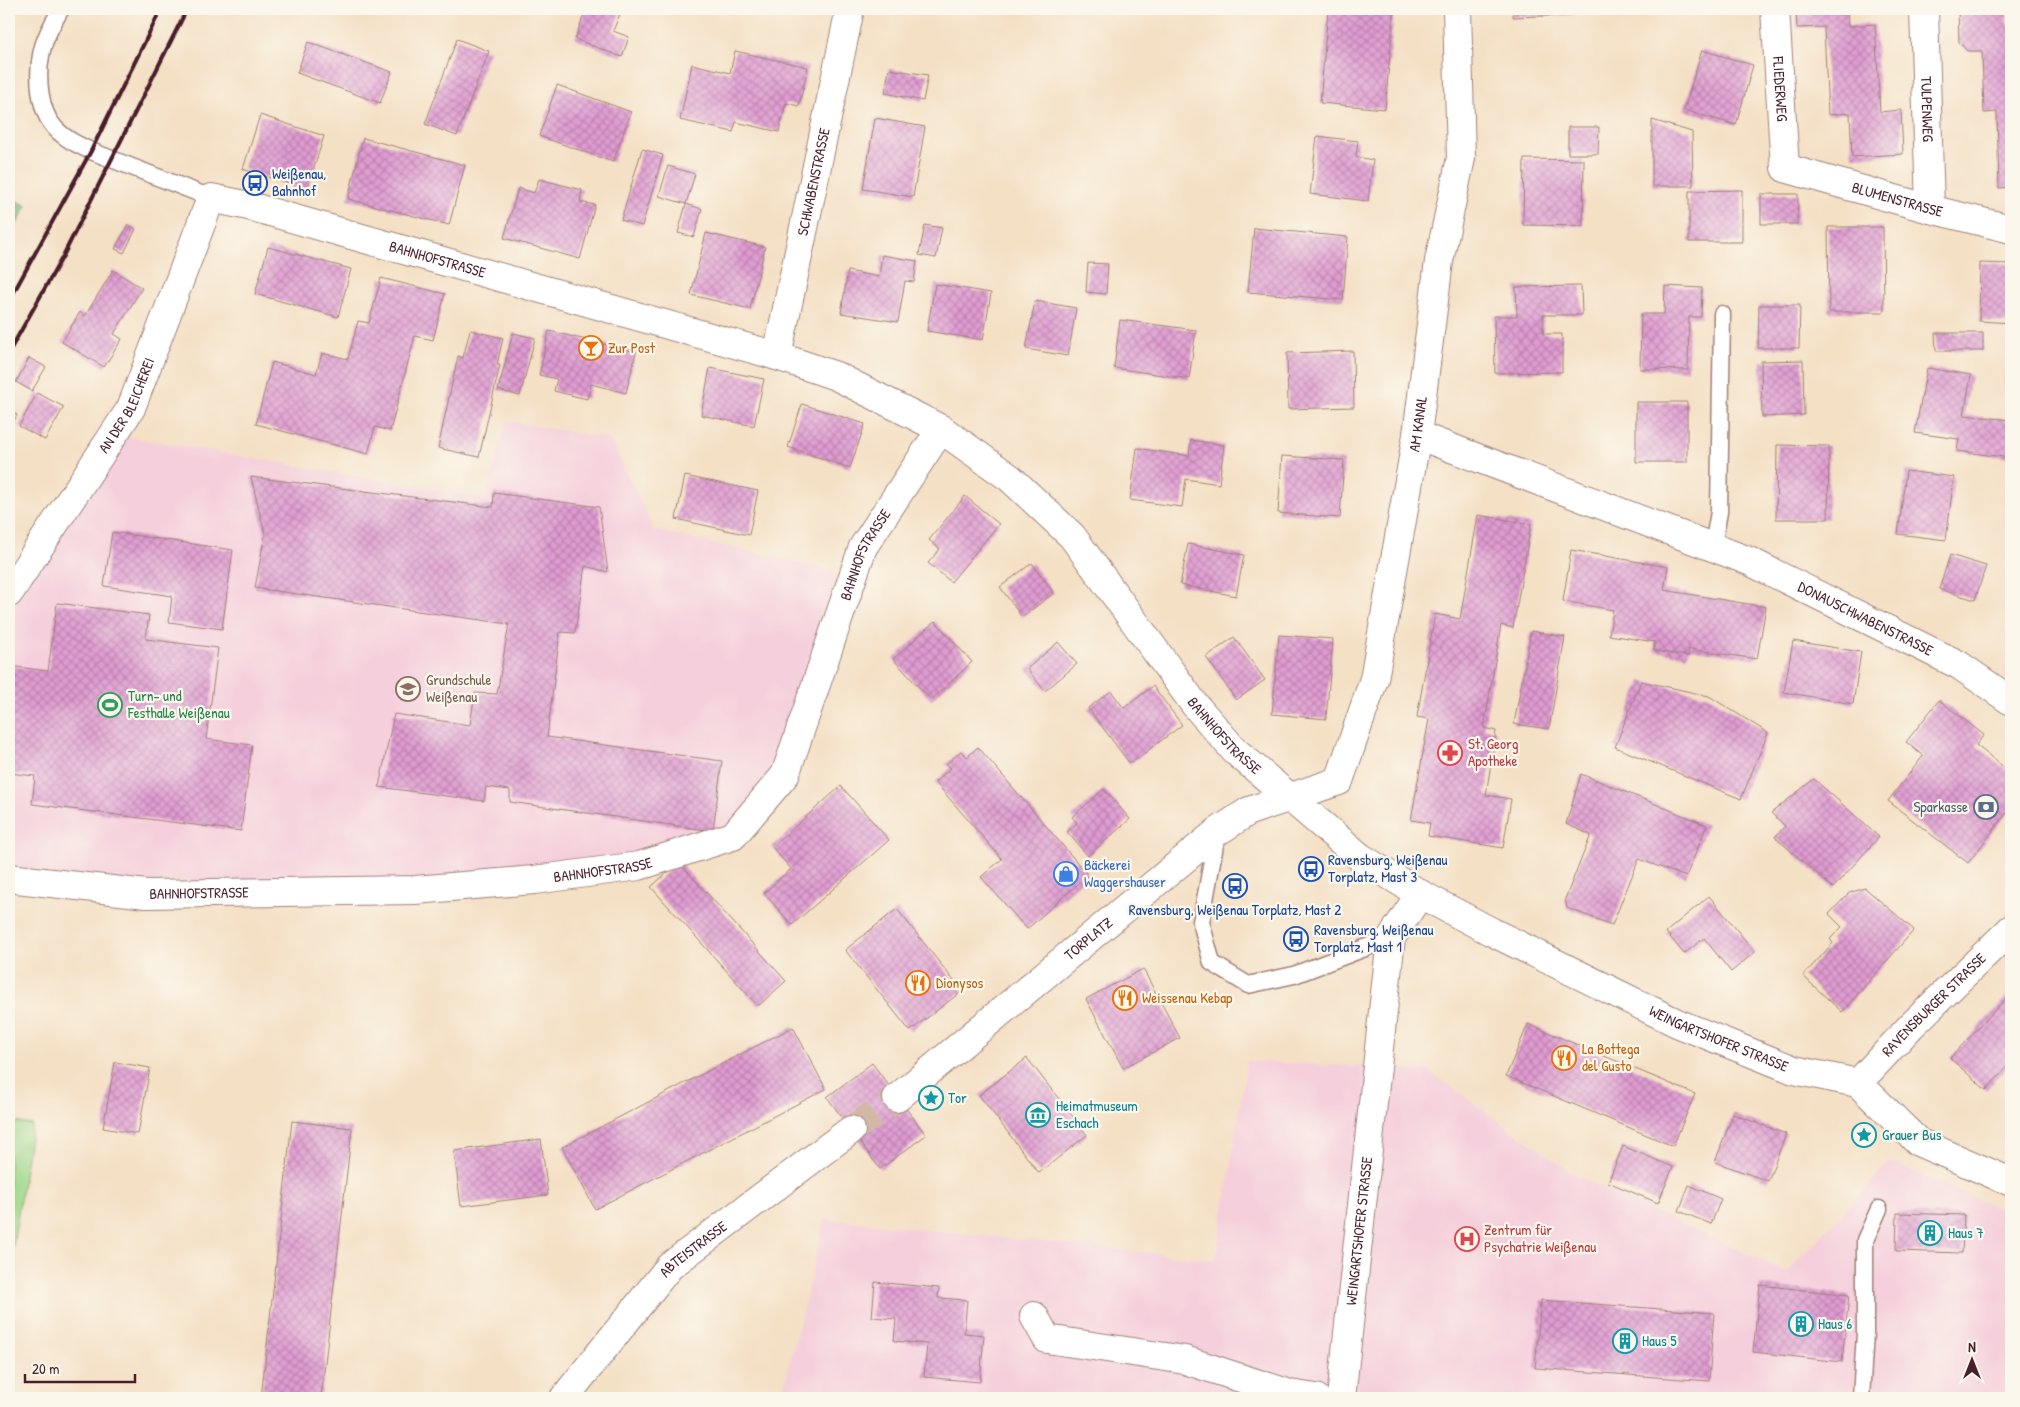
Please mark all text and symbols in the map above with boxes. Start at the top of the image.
street label: FLIEDERWEG [1768,55,1793,123]
street label: TULPENWEG [1916,76,1939,143]
street label: SCHWABENSTRASSE [792,126,835,237]
place label: Weißenau, Bahnhof [272,163,326,201]
bus stop icon: Weißenau, Bahnhof [242,170,268,196]
street label: BLUMENSTRASSE [1850,176,1945,222]
street label: BAHNHOFSTRASSE [387,235,489,283]
bar icon: Zur Post [578,335,604,361]
place label: Zur Post [608,337,656,358]
street label: AN DER BLEICHEREI [93,355,159,457]
street label: AM KANAL [1403,394,1432,453]
street label: BAHNHOFSTRASSE [835,504,896,603]
street label: DONAUSCHWABENSTRASSE [1794,576,1937,661]
place label: Grundschule Weißenau [426,669,491,707]
school or university icon: Grundschule Weißenau [395,676,421,702]
place label: Turn- und Festhalle Weißenau [127,685,230,723]
sports icon: Turn- und Festhalle Weißenau [97,692,123,718]
street label: BAHNHOFSTRASSE [1183,693,1266,779]
place label: St. Georg Apotheke [1468,733,1519,771]
pharmacy icon: St. Georg Apotheke [1437,740,1463,766]
bank icon: Sparkasse [1973,794,1999,820]
place label: Sparkasse [1913,796,1968,817]
place label: Ravensburg, Weißenau Torplatz, Mast 3 [1328,849,1447,887]
street label: BAHNHOFSTRASSE [552,851,655,887]
place label: Bäckerei Waggershauser [1084,854,1166,892]
bus stop icon: Ravensburg, Weißenau Torplatz, Mast 3 [1298,856,1324,882]
shop icon: Bäckerei Waggershauser [1053,861,1079,887]
bus stop icon: Ravensburg, Weißenau Torplatz, Mast 2 [1222,873,1248,899]
street label: BAHNHOFSTRASSE [149,881,249,904]
place label: Ravensburg, Weißenau Torplatz, Mast 2 [1129,899,1341,920]
street label: TORPLATZ [1060,912,1117,965]
place label: Ravensburg, Weißenau Torplatz, Mast 1 [1314,919,1433,957]
bus stop icon: Ravensburg, Weißenau Torplatz, Mast 1 [1283,926,1309,952]
street label: RAVENSBURGER STRASSE [1877,948,1991,1061]
restaurant icon: Dionysos [905,970,931,996]
place label: Dionysos [936,972,983,993]
restaurant icon: Weissenau Kebap [1112,985,1138,1011]
place label: Weissenau Kebap [1142,987,1233,1008]
street label: WEINGARTSHOFER STRASSE [1646,1000,1792,1077]
place label: La Bottega del Gusto [1582,1038,1640,1076]
restaurant icon: La Bottega del Gusto [1551,1045,1577,1071]
place icon: Tor [918,1085,944,1111]
place label: Tor [948,1087,967,1108]
place label: Heimatmuseum Eschach [1056,1095,1138,1133]
museum icon: Heimatmuseum Eschach [1025,1102,1051,1128]
place icon: Grauer Bus [1851,1122,1877,1148]
place label: Grauer Bus [1882,1124,1942,1145]
street label: WEINGARTSHOFER STRASSE [1340,1155,1377,1306]
street label: ABTEISTRASSE [654,1216,731,1281]
place label: Zentrum für Psychatrie Weißenau [1484,1219,1596,1257]
building icon: Haus 7 [1917,1220,1943,1246]
place label: Haus 7 [1948,1222,1984,1243]
hospital icon: Zentrum für Psychatrie Weißenau [1454,1226,1480,1252]
building icon: Haus 6 [1788,1311,1814,1337]
place label: Haus 6 [1818,1313,1852,1334]
building icon: Haus 5 [1612,1328,1638,1354]
place label: Haus 5 [1642,1330,1677,1351]
north arrow [1948,1334,1998,1384]
text: N [1968,1337,1976,1356]
scale bar [25,1352,135,1384]
text: 20 m [32,1358,59,1379]

